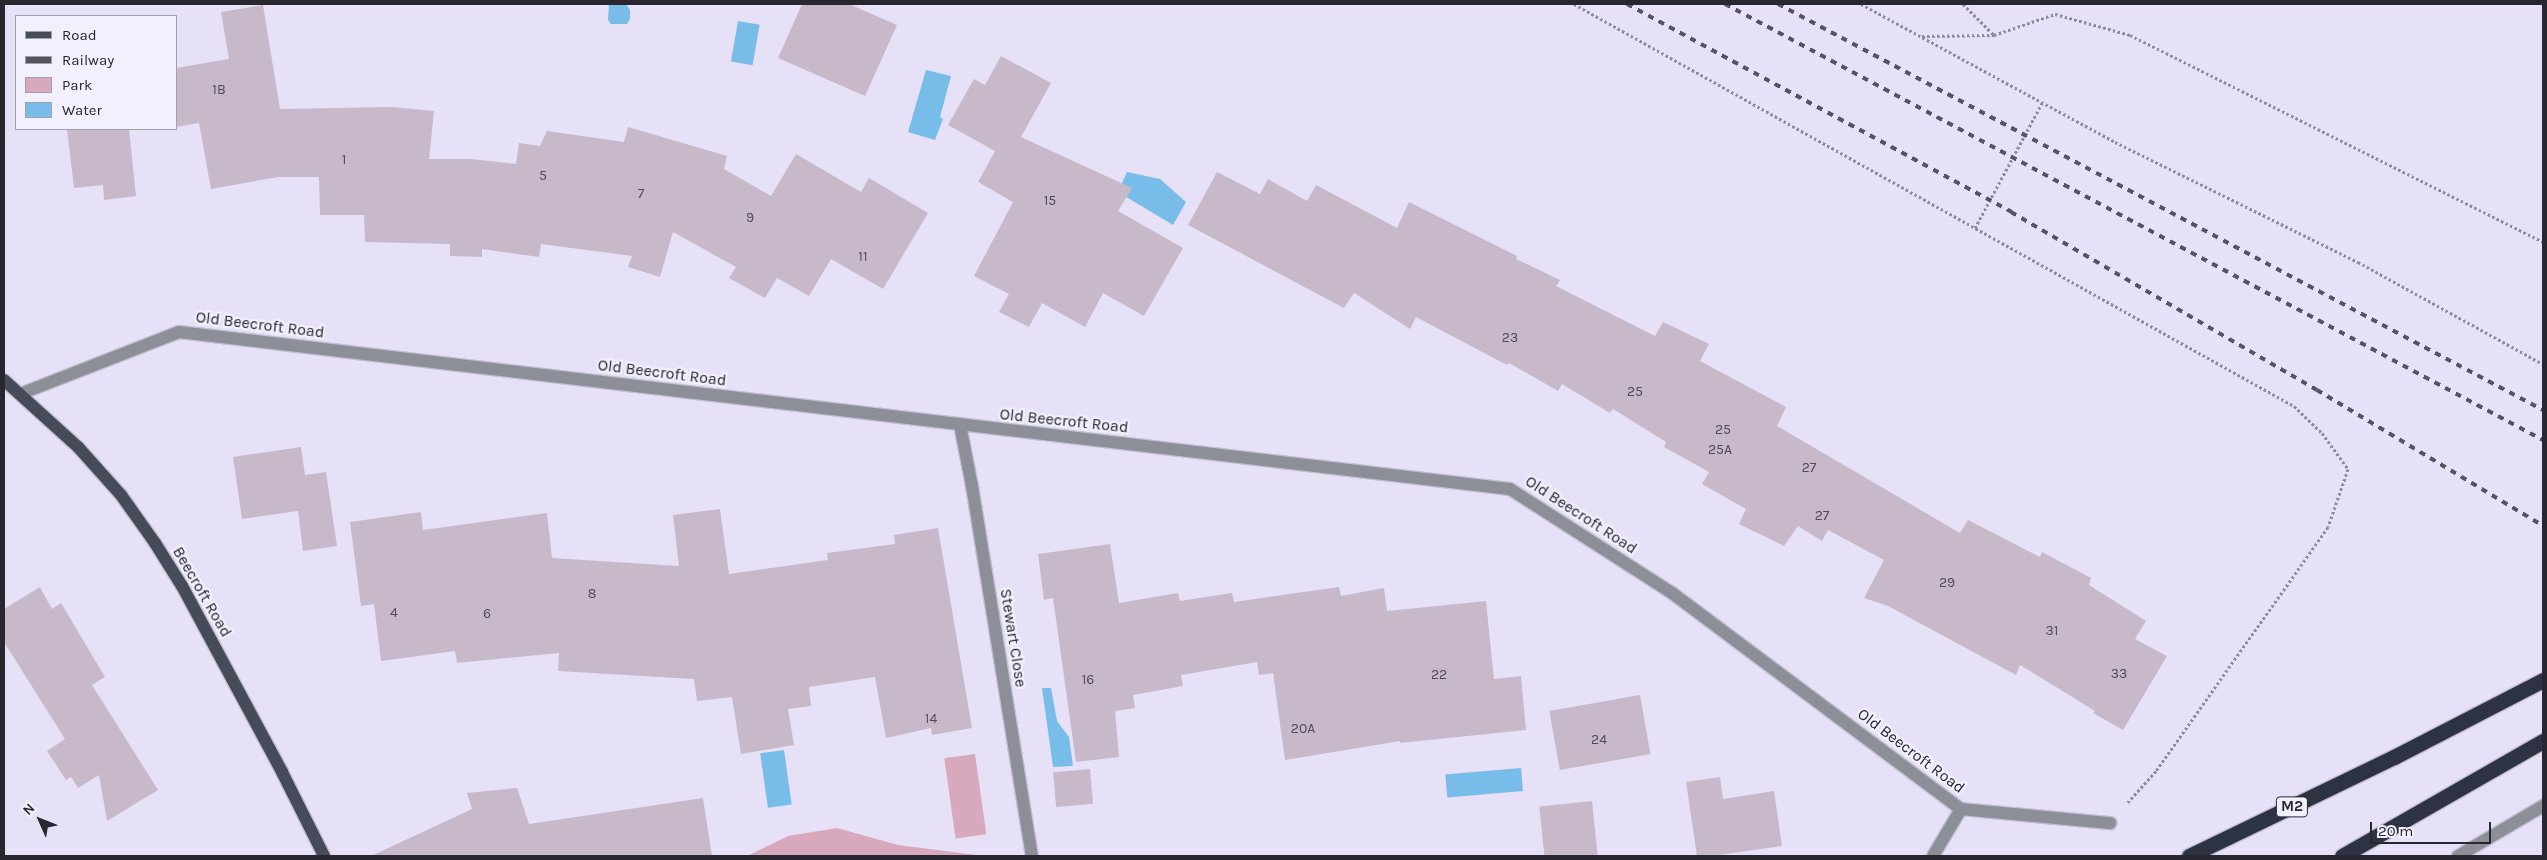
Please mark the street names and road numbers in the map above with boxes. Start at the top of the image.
street label: Old Beecroft Road [195,308,325,342]
street label: Old Beecroft Road [597,356,727,390]
street label: Old Beecroft Road [999,405,1129,437]
street label: Old Beecroft Road [1522,472,1640,558]
street label: Beecroft Road [168,543,236,641]
street label: Stewart Close [996,587,1030,689]
street label: Old Beecroft Road [1854,704,1968,798]
road number: M2 [2276,794,2308,820]

